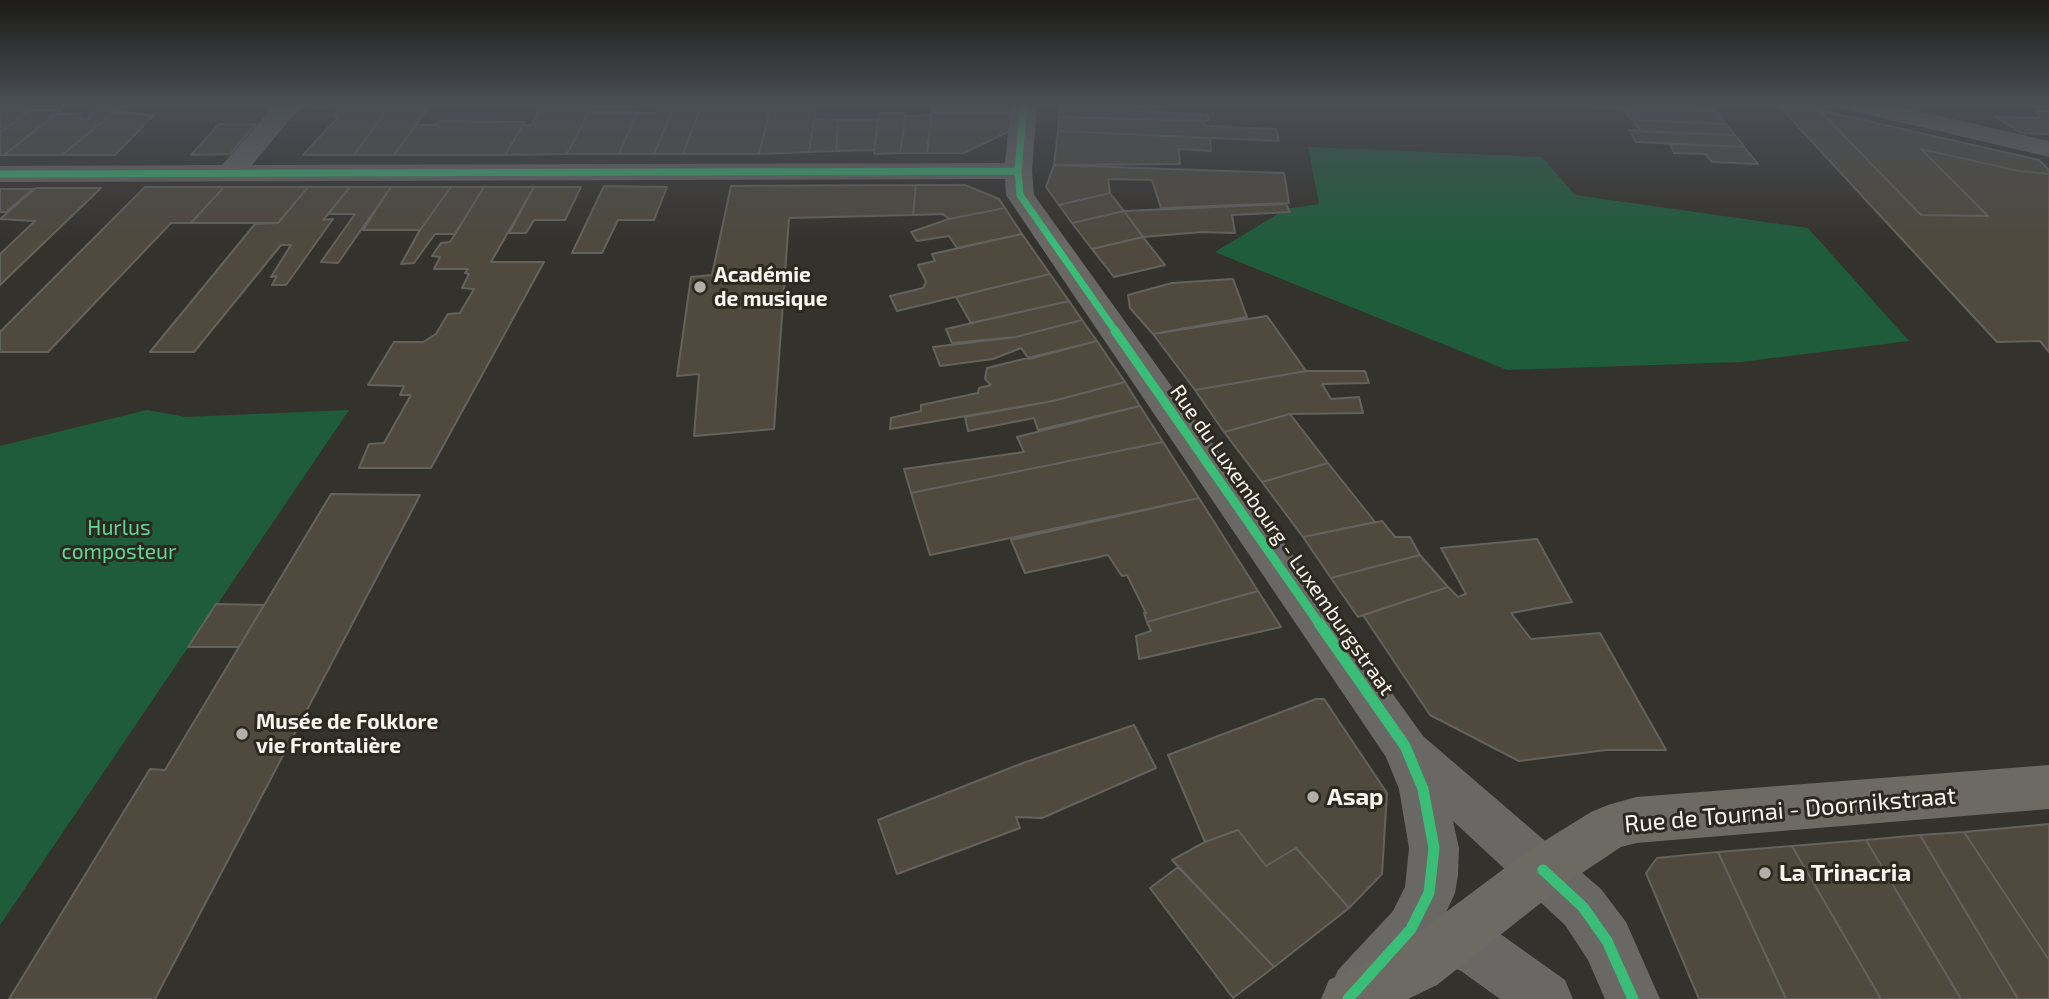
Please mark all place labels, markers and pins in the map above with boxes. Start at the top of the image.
place label: Académie de musique [714,262,828,312]
marker: Académie de musique [692,279,708,295]
place label: Musée de Folklore vie Frontalière [256,709,438,759]
marker: Musée de Folklore vie Frontalière [234,726,250,742]
place label: Asap [1327,783,1383,811]
marker: Asap [1305,789,1321,805]
place label: La Trinacria [1779,859,1911,887]
marker: La Trinacria [1757,865,1773,881]

